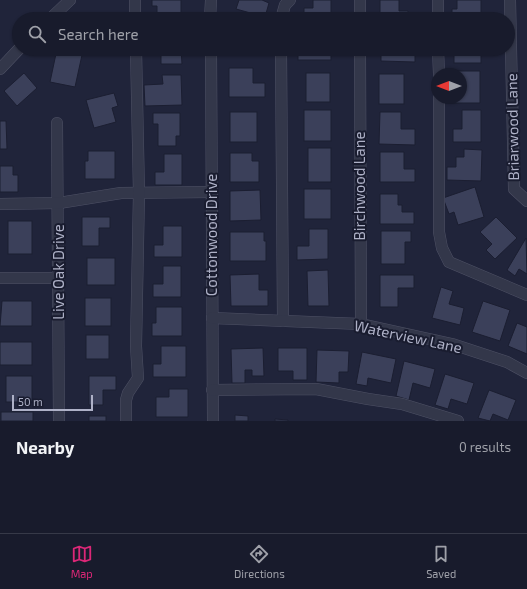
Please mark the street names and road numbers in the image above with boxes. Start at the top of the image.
street label: Briarwood Lane [502,73,522,181]
street label: Birchwood Lane [350,132,368,240]
street label: Cottonwood Drive [202,174,220,296]
street label: Live Oak Drive [49,224,67,320]
street label: Waterview Lane [353,316,464,356]

